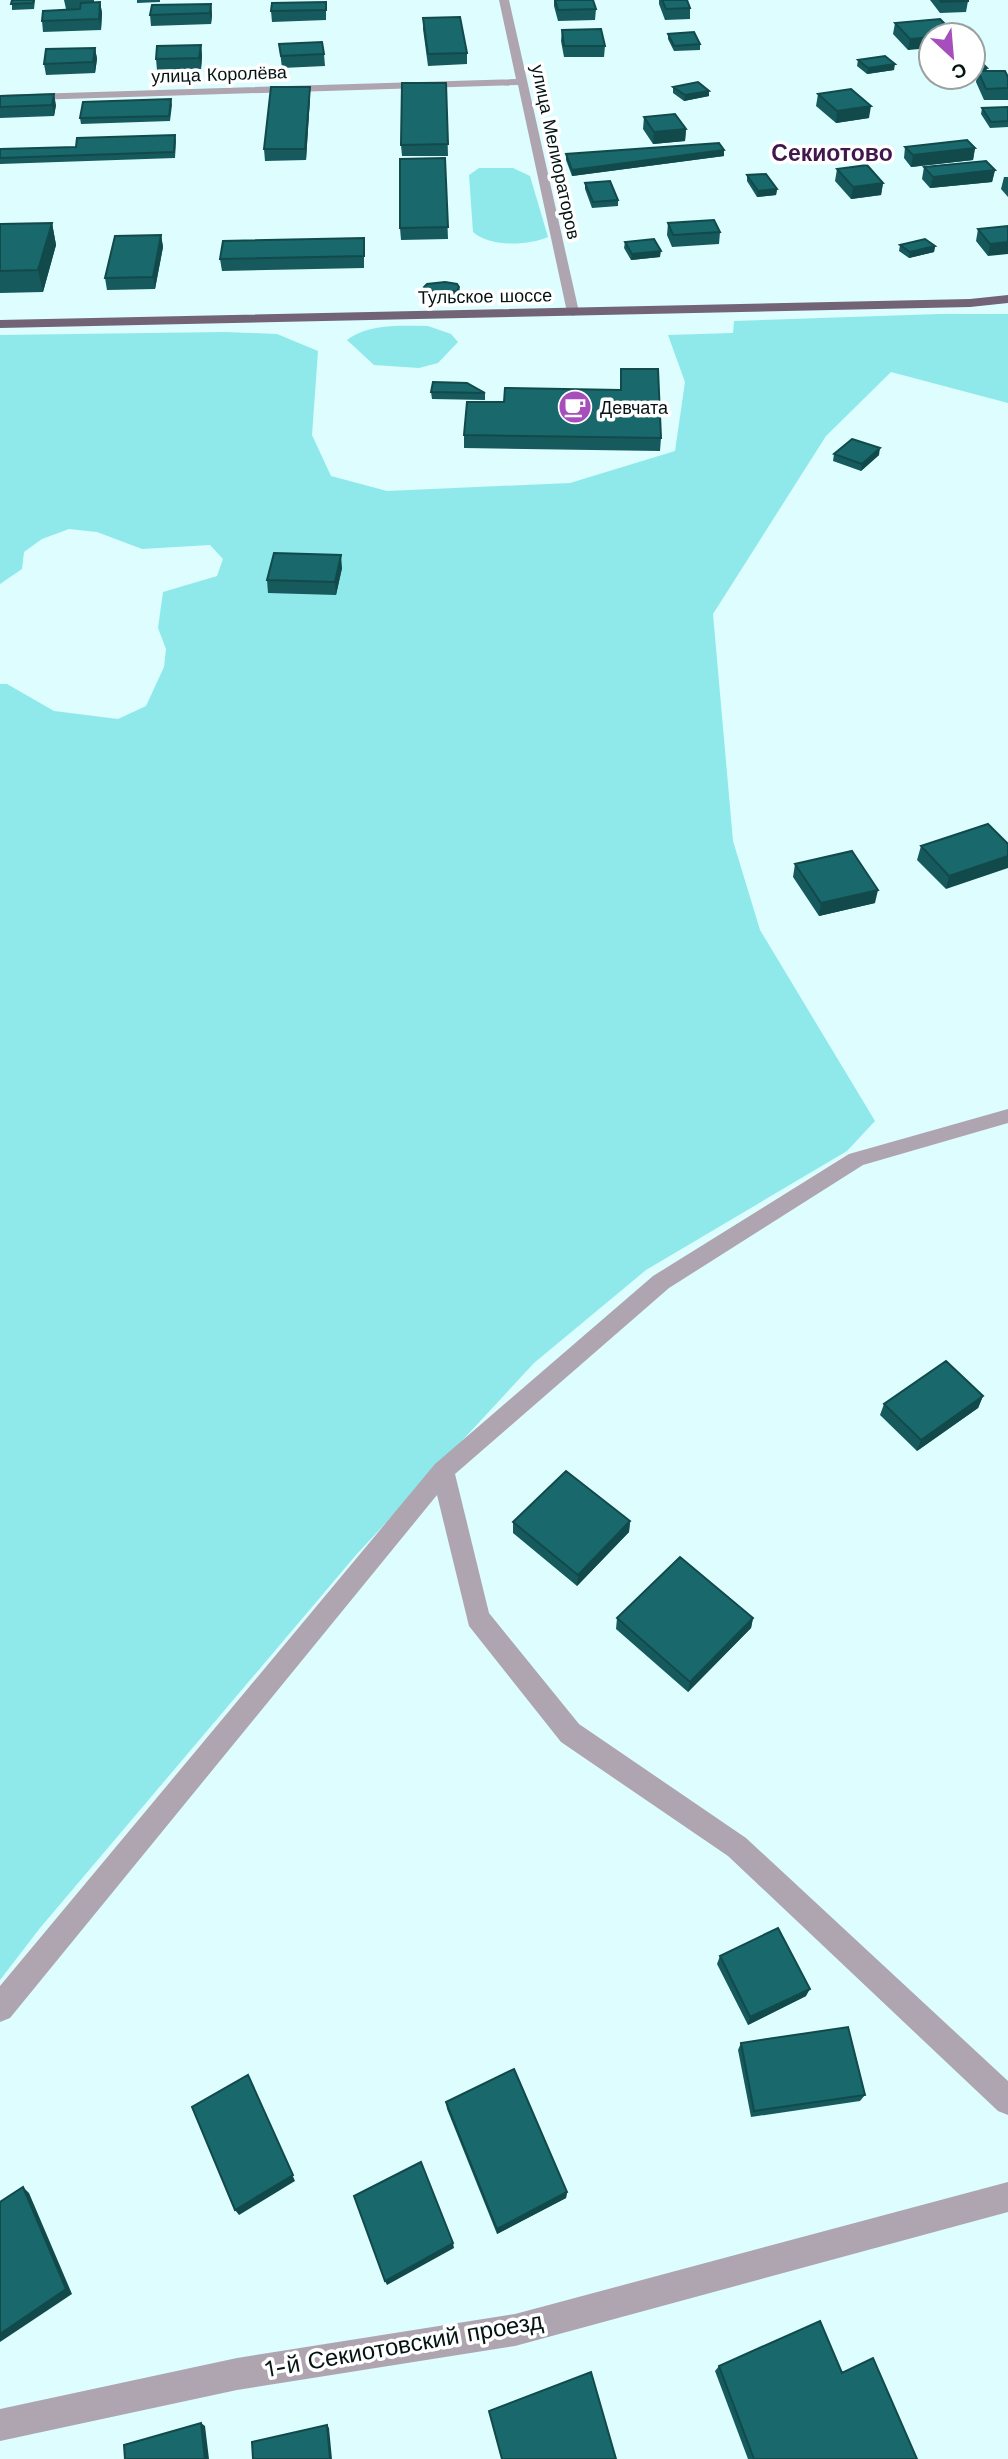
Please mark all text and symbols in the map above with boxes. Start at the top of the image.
north arrow [917,21,987,91]
text: С [948,57,970,84]
street label: улица Королёва [151,61,288,87]
street label: улица Мелиораторов [527,63,585,241]
district label: Секиотово [771,140,893,167]
street label: Тульское шоссе [418,284,552,308]
cafe icon: Девчата [556,388,594,426]
place label: Девчата [600,397,669,418]
street label: 1-й Секиотовский проезд [263,2307,545,2383]

